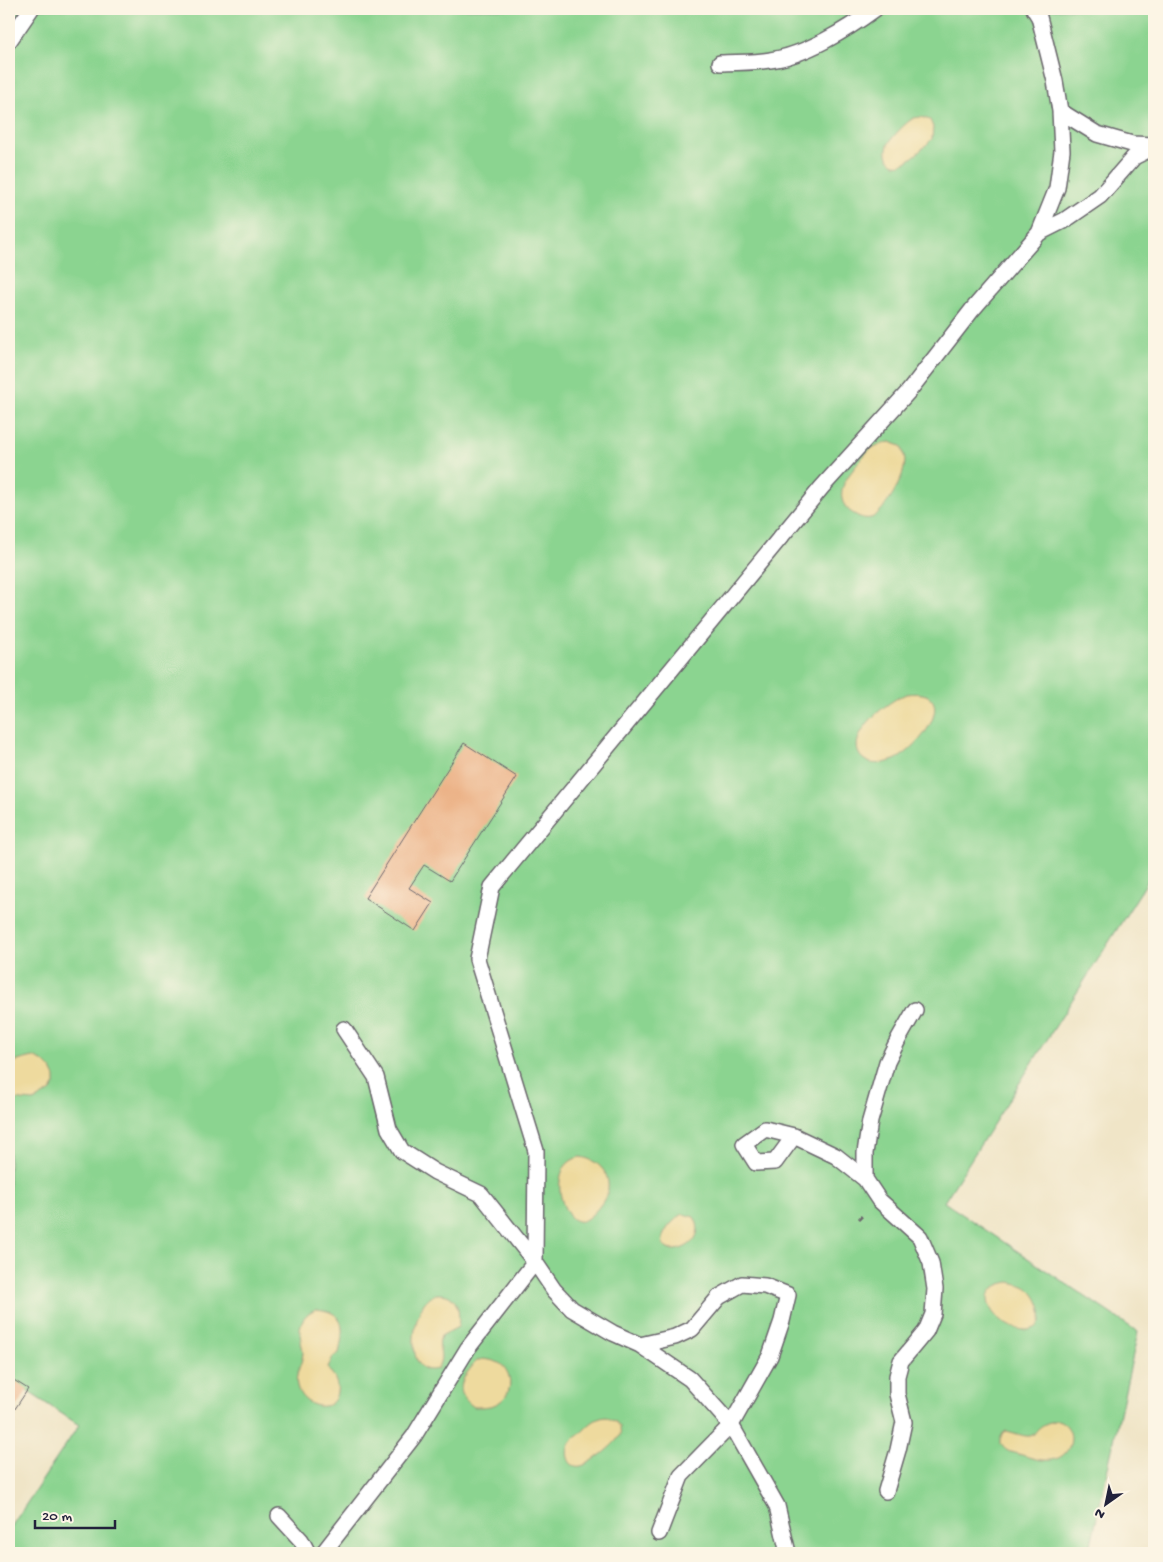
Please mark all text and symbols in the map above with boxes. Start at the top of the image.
north arrow [1080,1480,1130,1530]
scale bar [35,1497,115,1529]
text: N [1092,1503,1109,1522]
text: 20 m [42,1508,72,1526]

